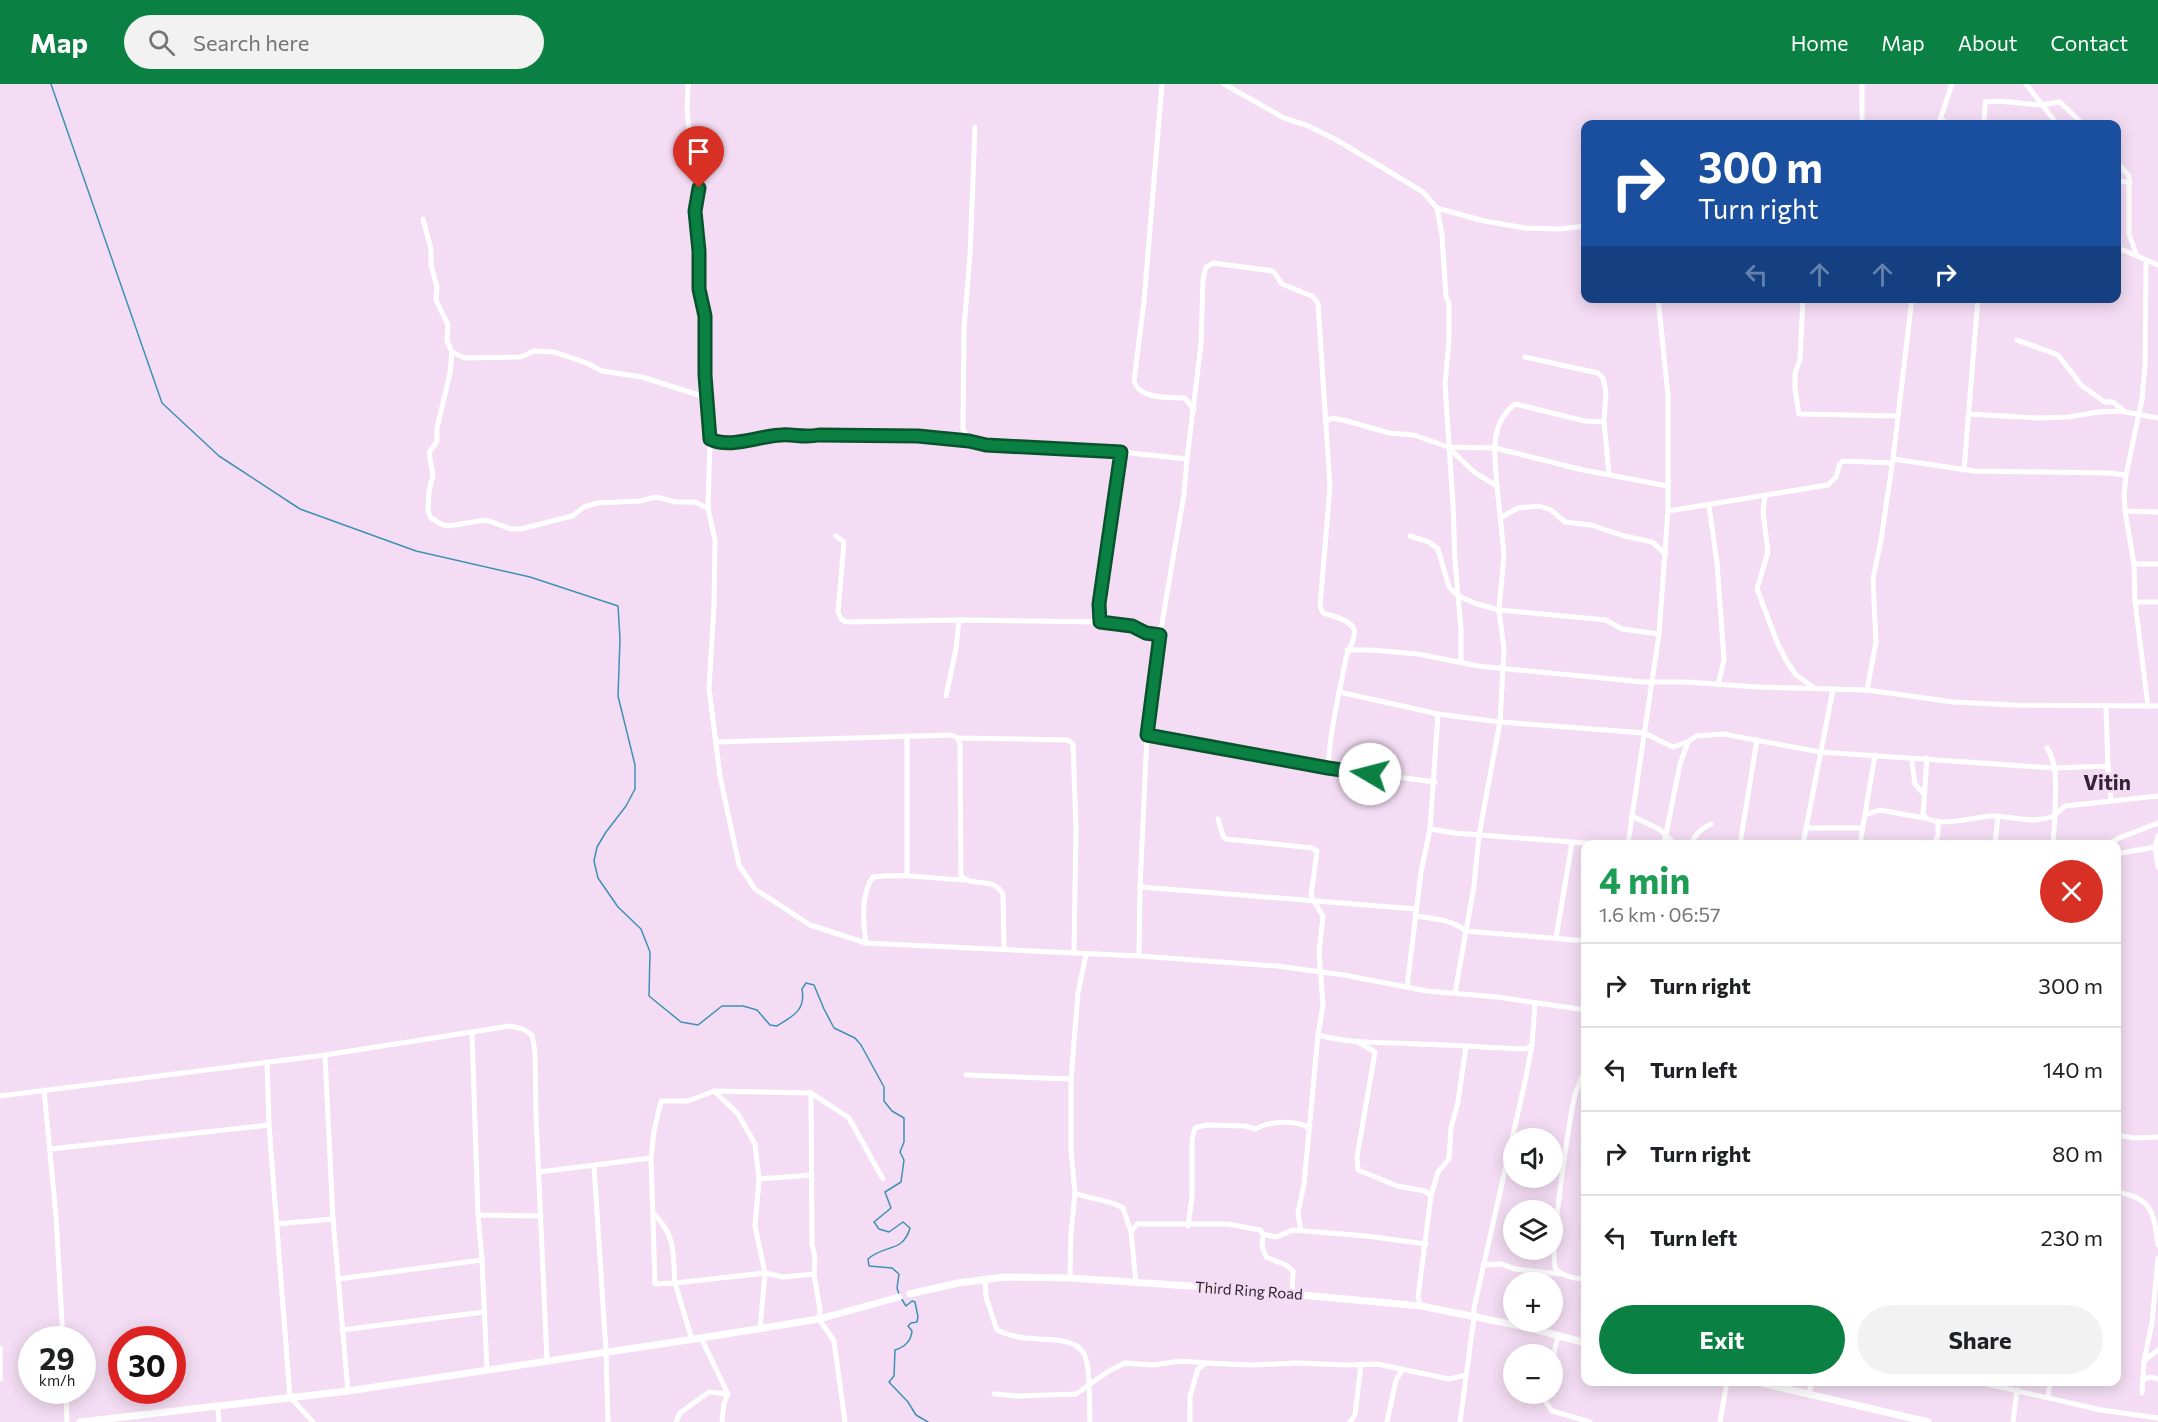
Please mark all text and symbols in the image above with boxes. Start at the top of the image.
search box [124,15,544,69]
text: Map [30,25,88,59]
icon: search [145,26,178,59]
text: Search here [193,29,309,56]
text: Home [1791,30,1848,55]
text: Map [1881,30,1925,55]
text: About [1958,30,2017,55]
text: Contact [2050,30,2128,55]
pin [673,126,724,188]
icon: arrive [682,135,715,168]
text: 300 m [1698,140,1823,192]
icon: right [1599,144,1677,222]
text: Turn right [1698,192,1818,225]
icon: left [1740,258,1773,291]
icon: ahead [1803,258,1836,291]
icon: ahead [1866,258,1899,291]
icon: right [1929,258,1962,291]
position arrow [1338,742,1402,806]
district label: Vitin [2083,769,2131,794]
text: 4 min [1599,857,1690,901]
button: close [2040,860,2103,923]
text: 1.6 km · 06:57 [1599,902,1721,926]
icon: right [1599,969,1632,1002]
text: Turn right [1650,972,1751,999]
text: 300 m [2038,972,2103,999]
icon: left [1599,1053,1632,1086]
text: Turn left [1650,1056,1737,1083]
text: 140 m [2043,1056,2103,1083]
map controls [1503,1128,1563,1404]
button: sound [1503,1128,1563,1188]
icon: right [1599,1137,1632,1170]
text: Turn right [1650,1140,1751,1167]
text: 80 m [2052,1140,2103,1167]
button: layers [1503,1200,1563,1260]
icon: left [1599,1221,1632,1254]
text: Turn left [1650,1224,1737,1251]
text: 230 m [2040,1224,2103,1251]
button: + [1503,1272,1563,1332]
street label: Third Ring Road [1195,1277,1303,1303]
button: Exit [1599,1305,1845,1374]
button: Share [1857,1305,2103,1374]
speed limit sign: 30 [108,1326,186,1404]
text: 29 [39,1339,75,1376]
button: − [1503,1344,1563,1404]
text: km/h [39,1371,75,1389]

